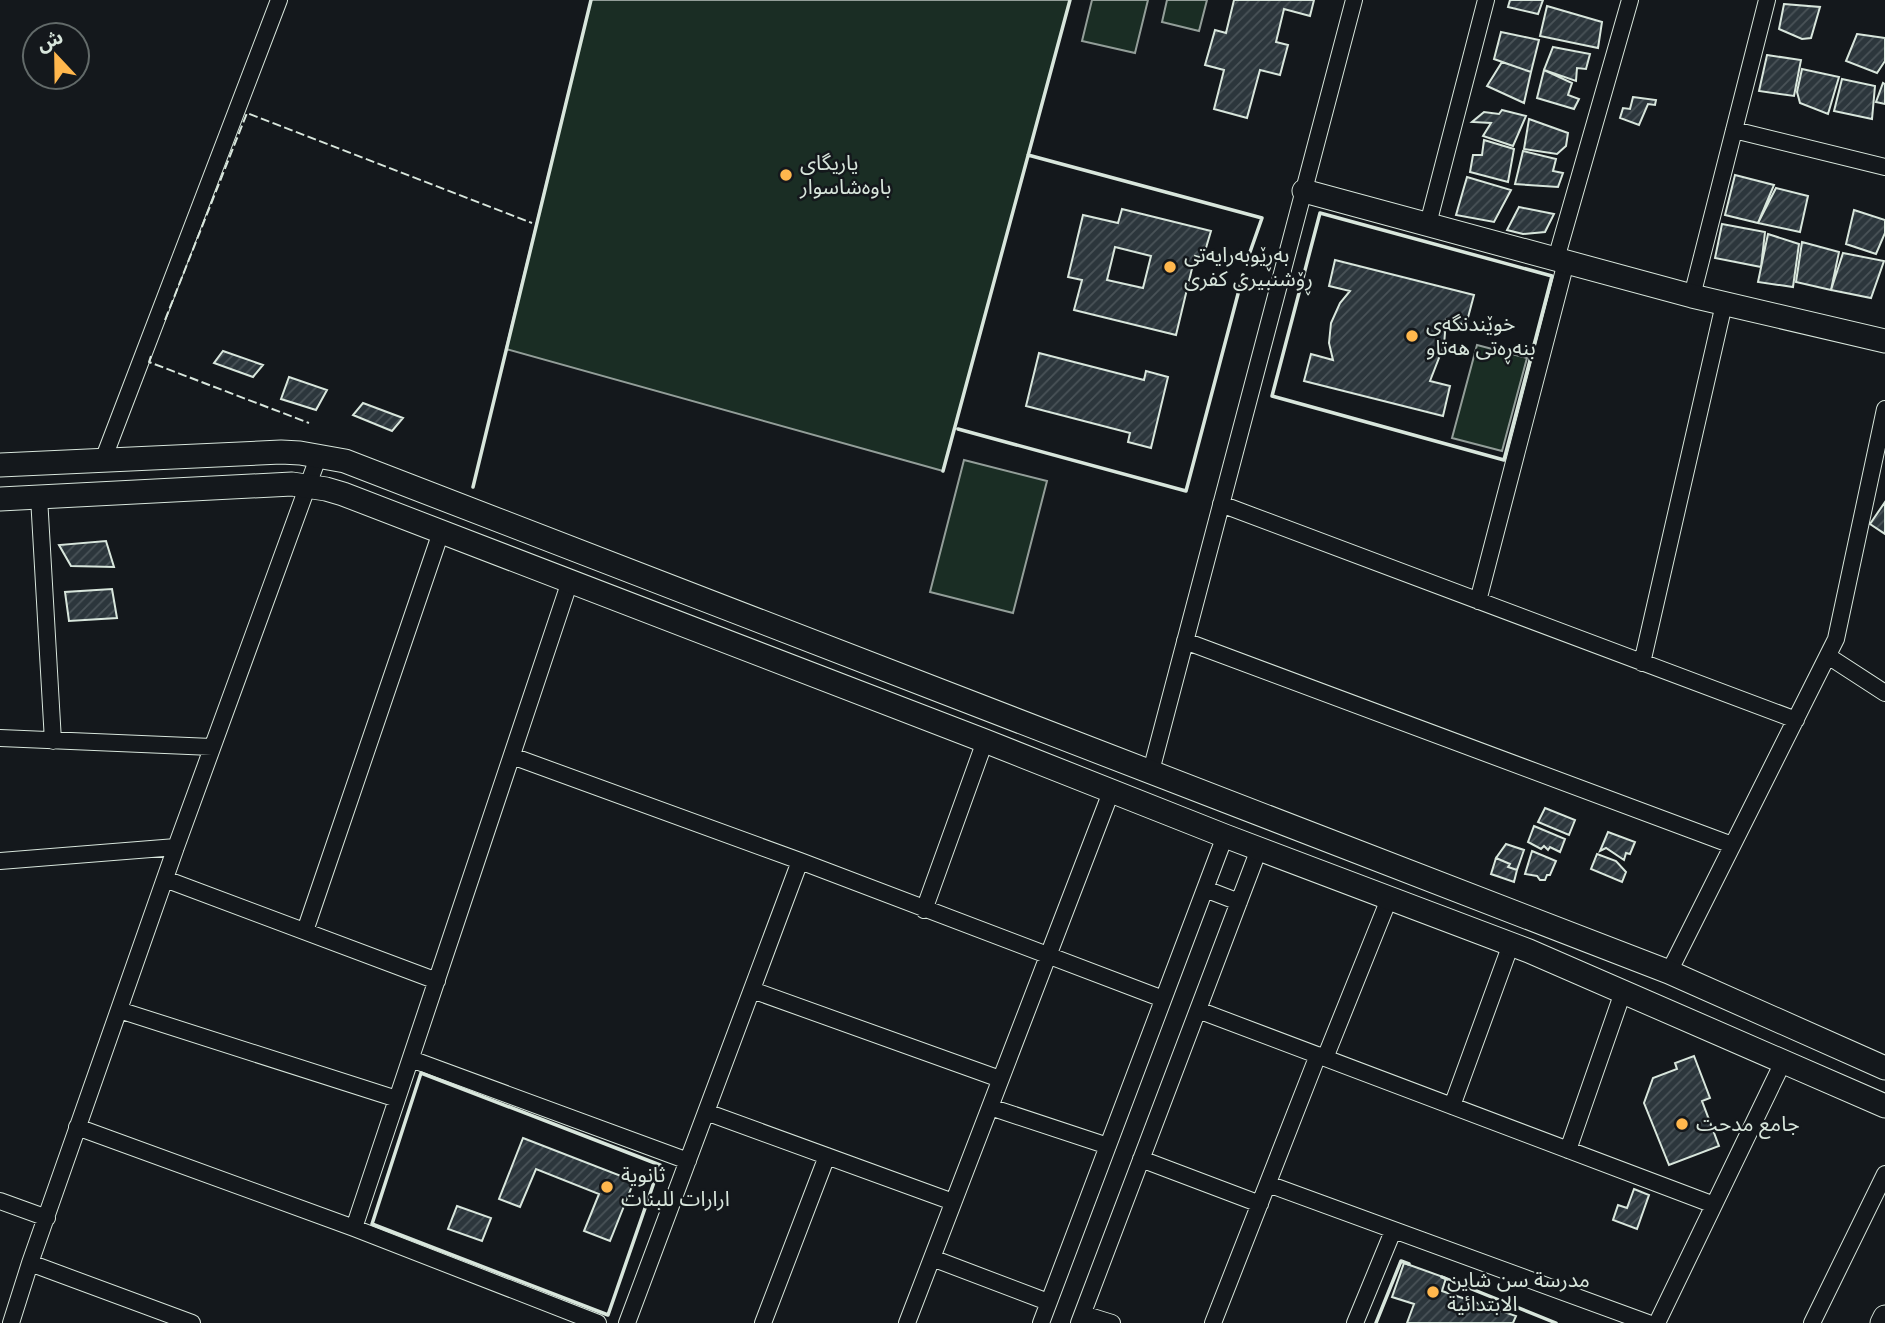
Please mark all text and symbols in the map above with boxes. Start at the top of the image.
north arrow [21,21,91,91]
text: ش [33,23,67,57]
place label: یاریگای باوەشاسوار [799,148,891,200]
marker: یاریگای باوەشاسوار [778,167,794,183]
place label: بەڕێوبەرایەتی ڕۆشنبیری کفری [1184,240,1313,296]
marker: بەڕێوبەرایەتی ڕۆشنبیری کفری [1162,259,1178,275]
place label: خوێندنگەی بنەڕەتی هەتاو [1426,309,1536,365]
marker: خوێندنگەی بنەڕەتی هەتاو [1404,328,1420,344]
place label: جامع مدحت [1696,1109,1800,1139]
marker: جامع مدحت [1674,1116,1690,1132]
place label: ثانوية ارارات للبنات [621,1160,730,1212]
marker: ثانوية ارارات للبنات [599,1179,615,1195]
place label: مدرسة سن شاين الابتدائية [1447,1265,1590,1317]
marker: مدرسة سن شاين الابتدائية [1425,1284,1441,1300]

